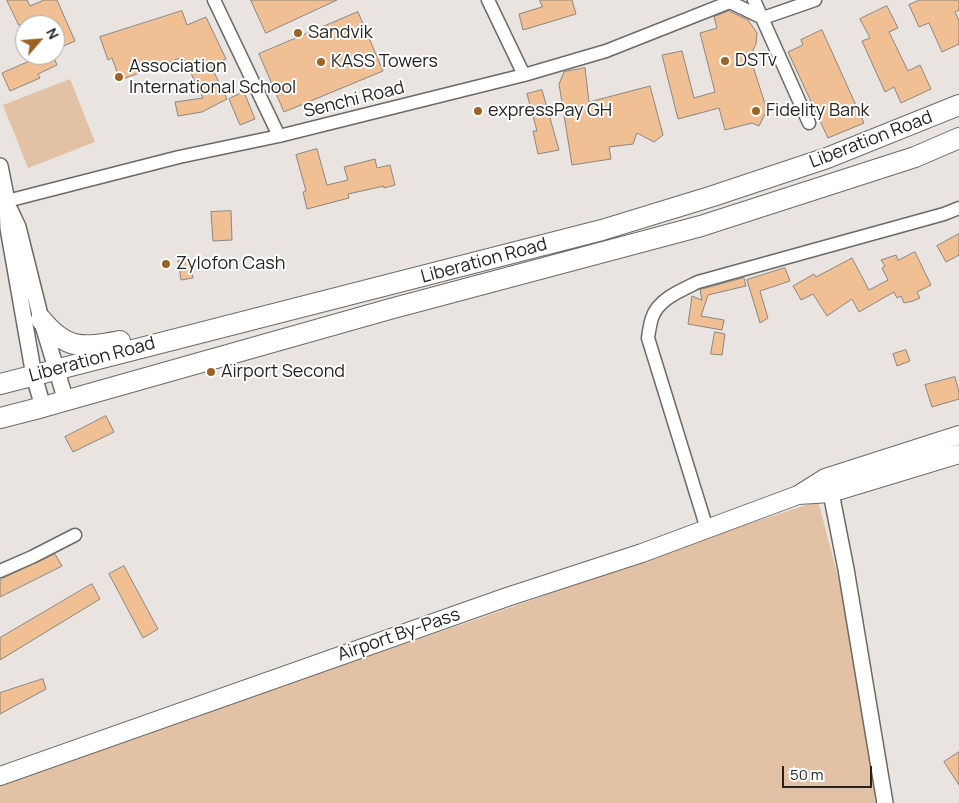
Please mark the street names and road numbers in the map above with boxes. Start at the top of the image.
street label: Senchi Road [301,77,407,123]
street label: Liberation Road [807,107,935,173]
street label: Liberation Road [419,234,549,288]
street label: Liberation Road [27,333,157,387]
street label: Airport By-Pass [335,604,463,666]

